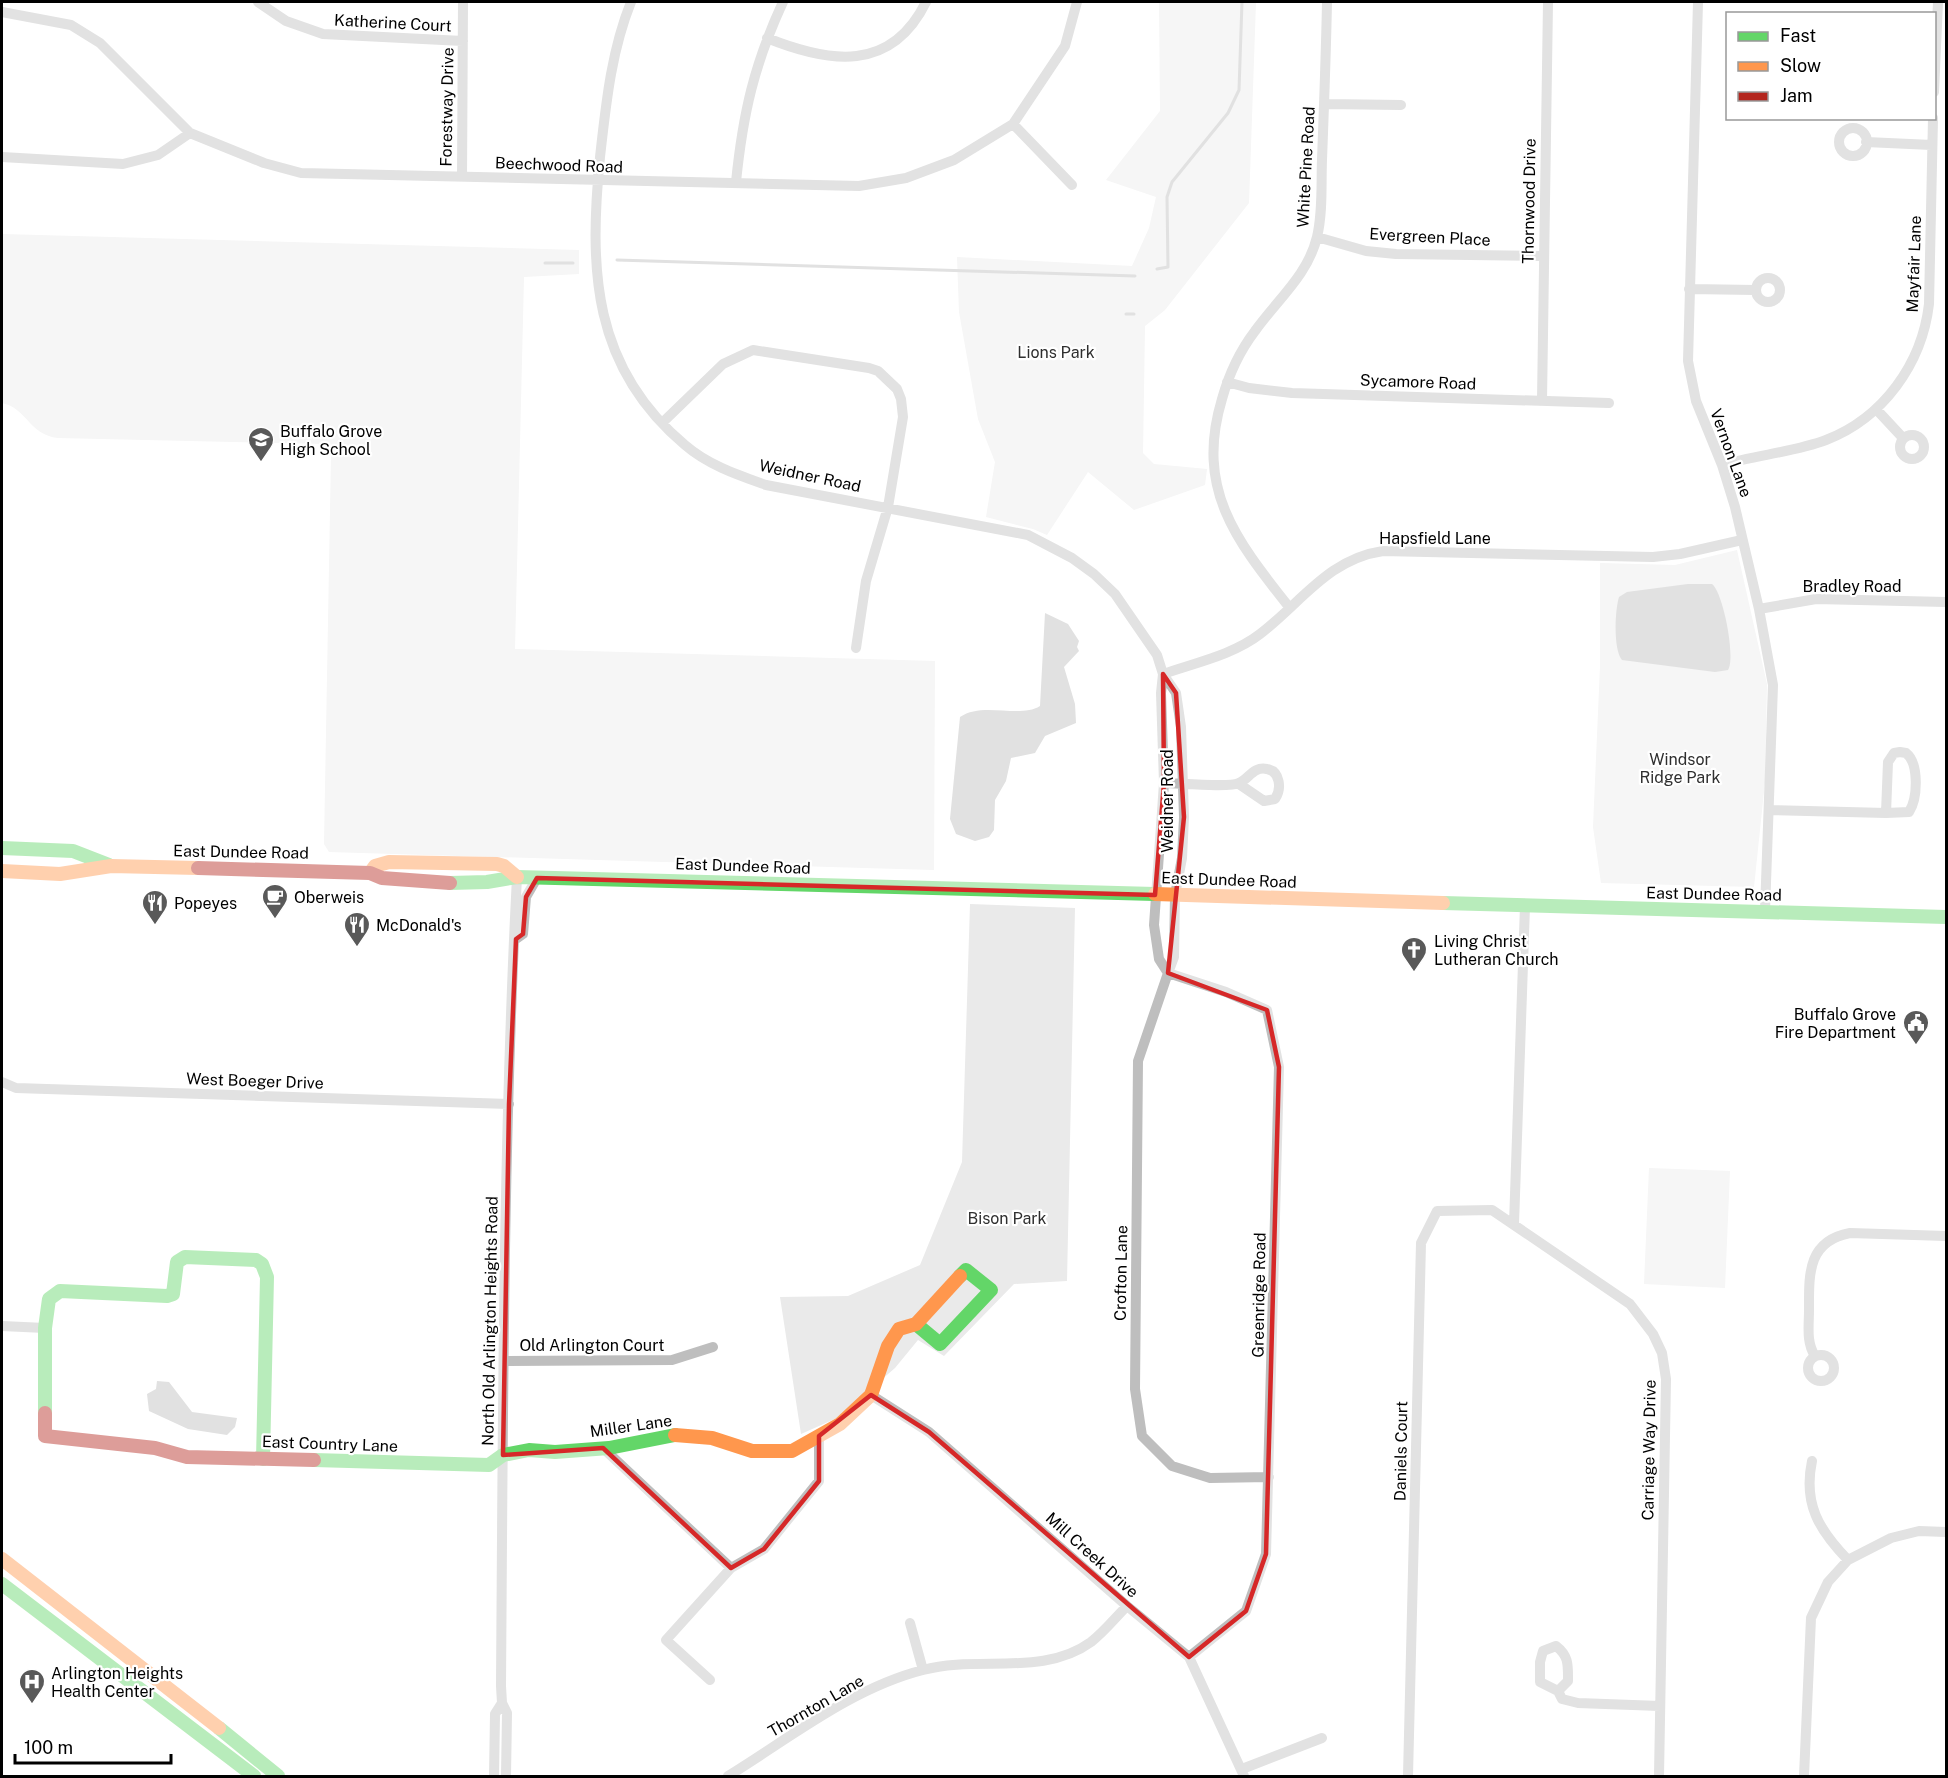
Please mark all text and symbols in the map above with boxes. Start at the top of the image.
street label: Katherine Court [334,10,452,36]
legend [1726,12,1936,120]
text: Fast [1780,25,1816,46]
street label: Forestway Drive [436,47,458,167]
text: Slow [1780,55,1821,76]
text: Jam [1780,85,1813,106]
street label: White Pine Road [1293,106,1319,228]
street label: Thornwood Drive [1518,138,1540,264]
street label: Beechwood Road [495,153,623,177]
street label: Mayfair Lane [1903,215,1925,313]
street label: Evergreen Place [1369,224,1491,250]
park label: Lions Park [1017,343,1095,362]
street label: Sycamore Road [1359,370,1477,394]
street label: Vernon Lane [1706,406,1756,500]
place label: Buffalo Grove High School [280,422,382,459]
school or university icon: Buffalo Grove High School [246,425,276,463]
street label: Weidner Road [757,456,863,496]
street label: Hapsfield Lane [1379,529,1491,548]
street label: Bradley Road [1803,577,1901,596]
street label: Weidner Road [1158,749,1177,853]
park label: Windsor Ridge Park [1640,750,1720,787]
street label: East Dundee Road [173,841,309,863]
street label: East Dundee Road [675,854,811,878]
street label: East Dundee Road [1161,868,1297,892]
cafe icon: Oberweis [260,882,290,920]
street label: East Dundee Road [1646,883,1782,905]
restaurant icon: Popeyes [140,888,170,926]
place label: Oberweis [294,888,364,907]
place label: Popeyes [174,894,237,913]
restaurant icon: McDonald's [342,910,372,948]
place label: McDonald's [376,916,462,935]
place label: Living Christ Lutheran Church [1434,932,1559,969]
church icon: Living Christ Lutheran Church [1399,935,1429,973]
place label: Buffalo Grove Fire Department [1775,1005,1896,1042]
public building icon: Buffalo Grove Fire Department [1901,1008,1931,1046]
street label: West Boeger Drive [186,1069,324,1093]
street label: North Old Arlington Heights Road [478,1196,502,1446]
park label: Bison Park [967,1209,1047,1228]
street label: Crofton Lane [1111,1225,1131,1321]
street label: Greenridge Road [1248,1232,1270,1358]
street label: Old Arlington Court [519,1336,665,1355]
street label: Carriage Way Drive [1638,1379,1660,1521]
street label: Daniels Court [1391,1401,1411,1501]
street label: Miller Lane [589,1411,673,1441]
street label: East Country Lane [262,1432,398,1456]
street label: Mill Creek Drive [1042,1508,1142,1602]
place label: Arlington Heights Health Center [51,1664,183,1701]
hospital icon: Arlington Heights Health Center [17,1667,47,1705]
street label: Thornton Lane [765,1671,867,1741]
scale bar [15,1727,171,1765]
text: 100 m [24,1737,73,1758]

